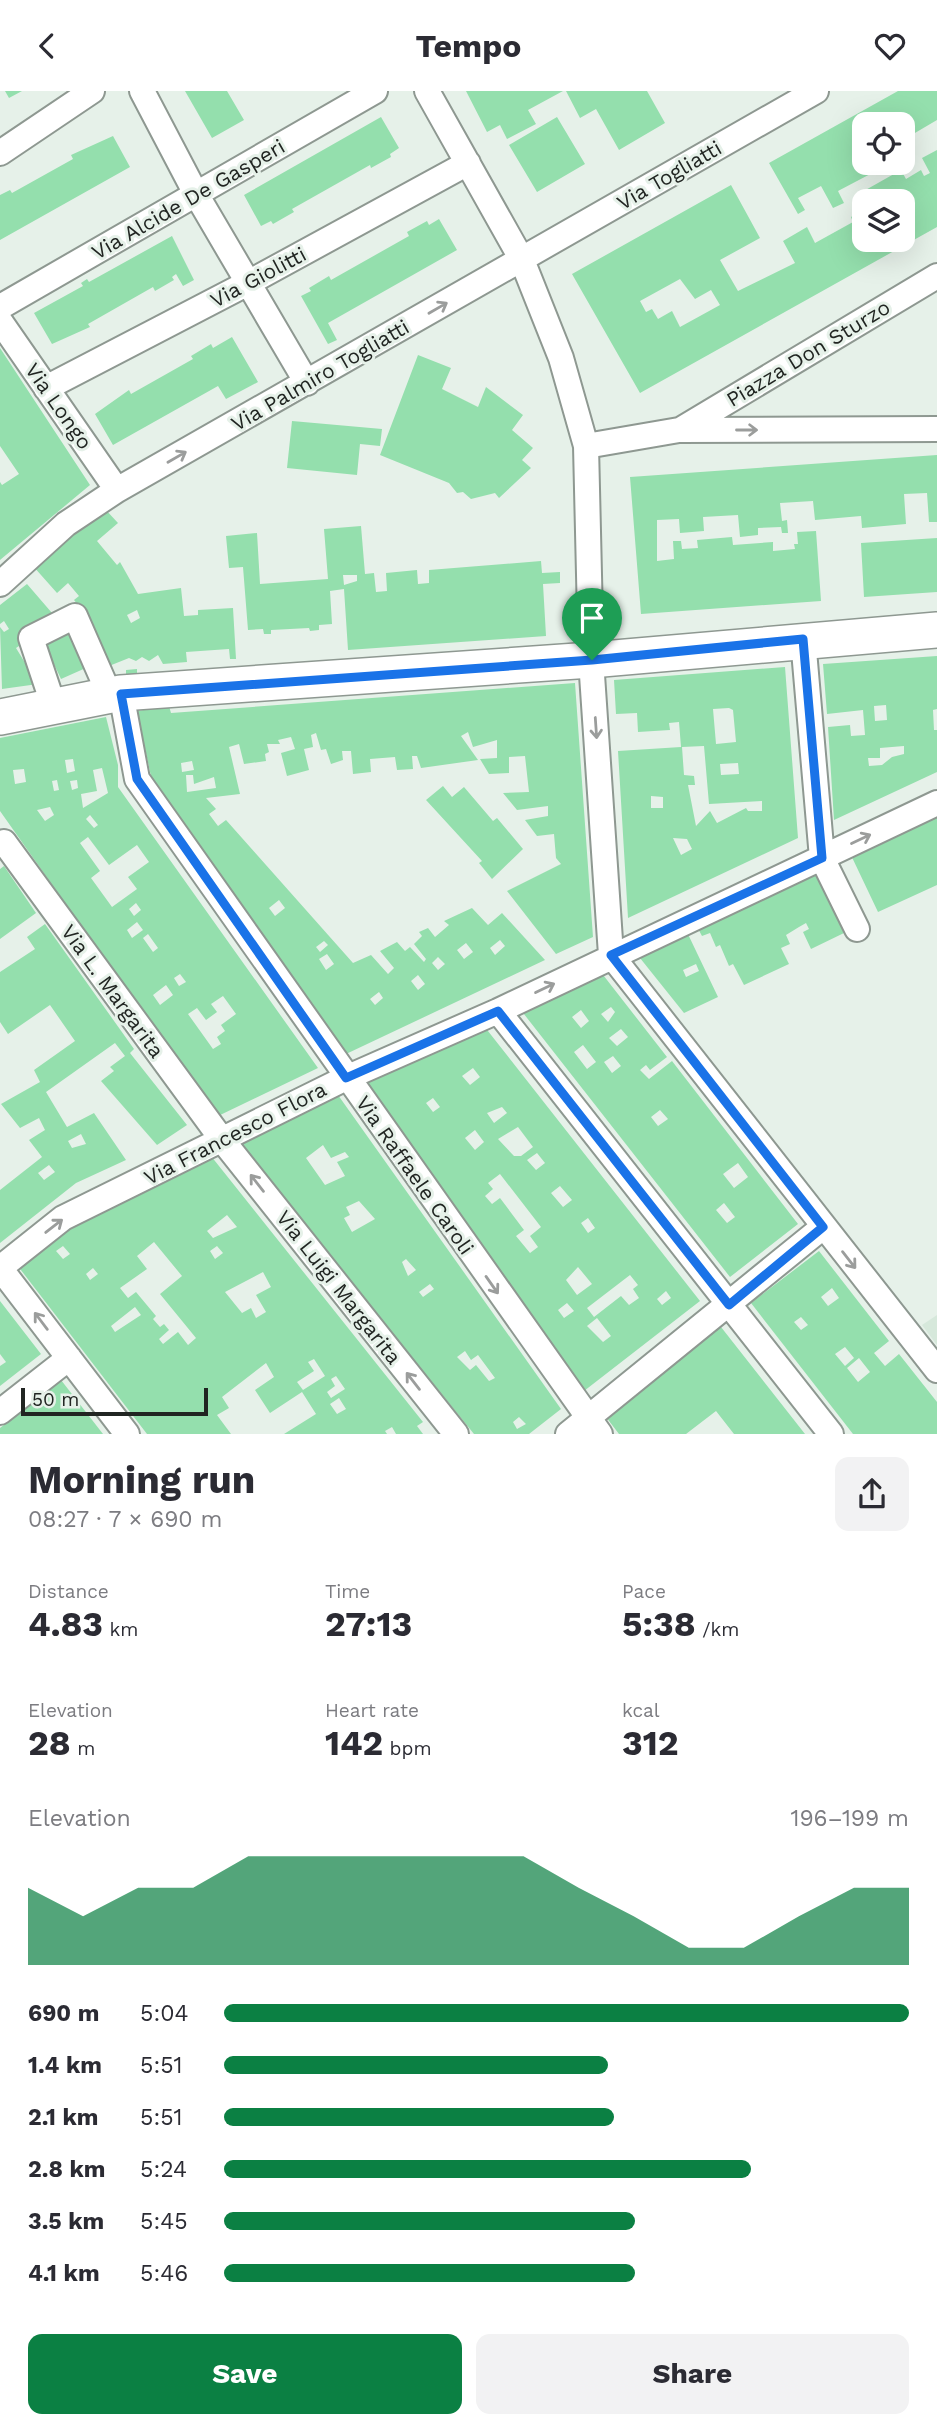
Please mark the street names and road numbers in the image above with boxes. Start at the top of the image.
street label: Via Alcide De Gasperi [87,133,289,265]
street label: Via Togliatti [612,135,726,215]
street label: Via Giolitti [206,241,310,313]
street label: Piazza Don Sturzo [722,294,894,412]
street label: Via Palmiro Togliatti [227,314,413,436]
street label: Via Longo [20,358,98,454]
street label: Via L. Margarita [56,919,170,1063]
street label: Via Francesco Flora [140,1076,330,1190]
street label: Via Raffaele Caroli [351,1091,479,1259]
street label: Via Luigi Margarita [271,1205,407,1369]

